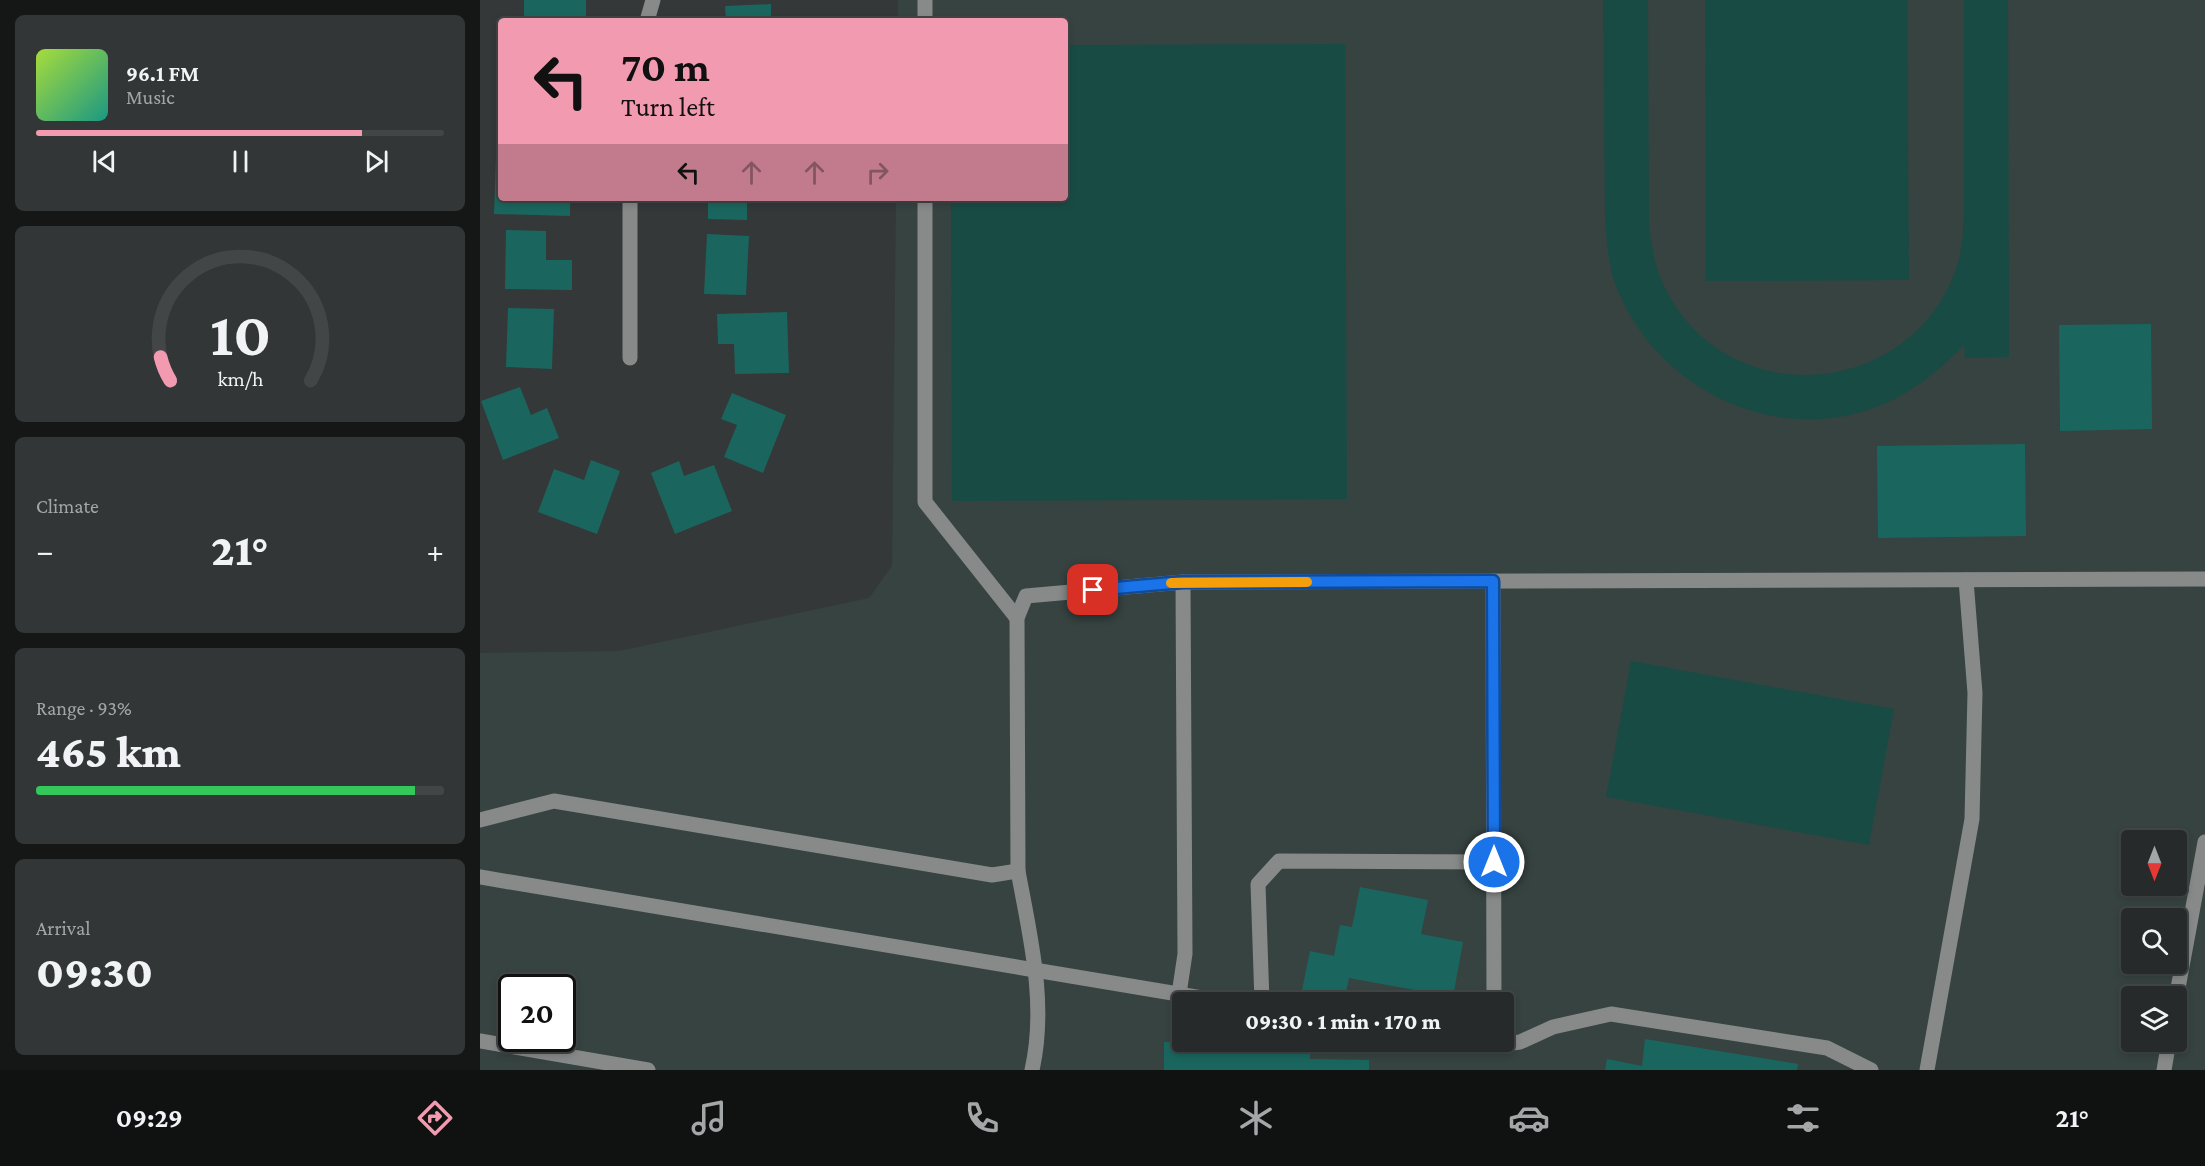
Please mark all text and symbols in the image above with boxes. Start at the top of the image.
icon: left [522,42,600,120]
text: 70 m [621,43,710,90]
text: 96.1 FM [126,61,199,86]
text: Music [126,86,175,108]
text: Turn left [621,92,715,122]
icon: previous [88,145,121,178]
icon: pause [224,145,257,178]
icon: next [360,145,393,178]
icon: left [672,156,705,189]
icon: ahead [735,156,768,189]
icon: ahead [798,156,831,189]
icon: right [861,156,894,189]
text: 10 [209,299,271,368]
text: km/h [217,367,264,391]
text: Climate [36,495,99,517]
text: 21° [211,525,269,575]
text: − [36,532,53,569]
text: + [427,532,444,569]
pin [1067,564,1118,615]
icon: arrive [1076,573,1109,606]
text: Range · 93% [36,697,132,719]
text: 465 km [36,727,181,777]
position arrow [1462,830,1526,894]
north arrow [2121,830,2187,896]
map controls [2121,830,2187,1052]
button: search [2121,908,2187,974]
text: Arrival [36,917,90,939]
text: 09:30 [36,947,153,997]
speed limit sign: 20 [498,974,576,1052]
button: layers [2121,986,2187,1052]
text: 09:30 · 1 min · 170 m [1245,1009,1441,1034]
icon: directions [414,1097,456,1139]
icon: music [688,1097,730,1139]
icon: phone [961,1097,1003,1139]
icon: climate [1235,1097,1277,1139]
icon: car [1508,1097,1550,1139]
icon: filters [1782,1097,1824,1139]
text: 09:29 [116,1103,183,1133]
text: 21° [2056,1103,2089,1133]

